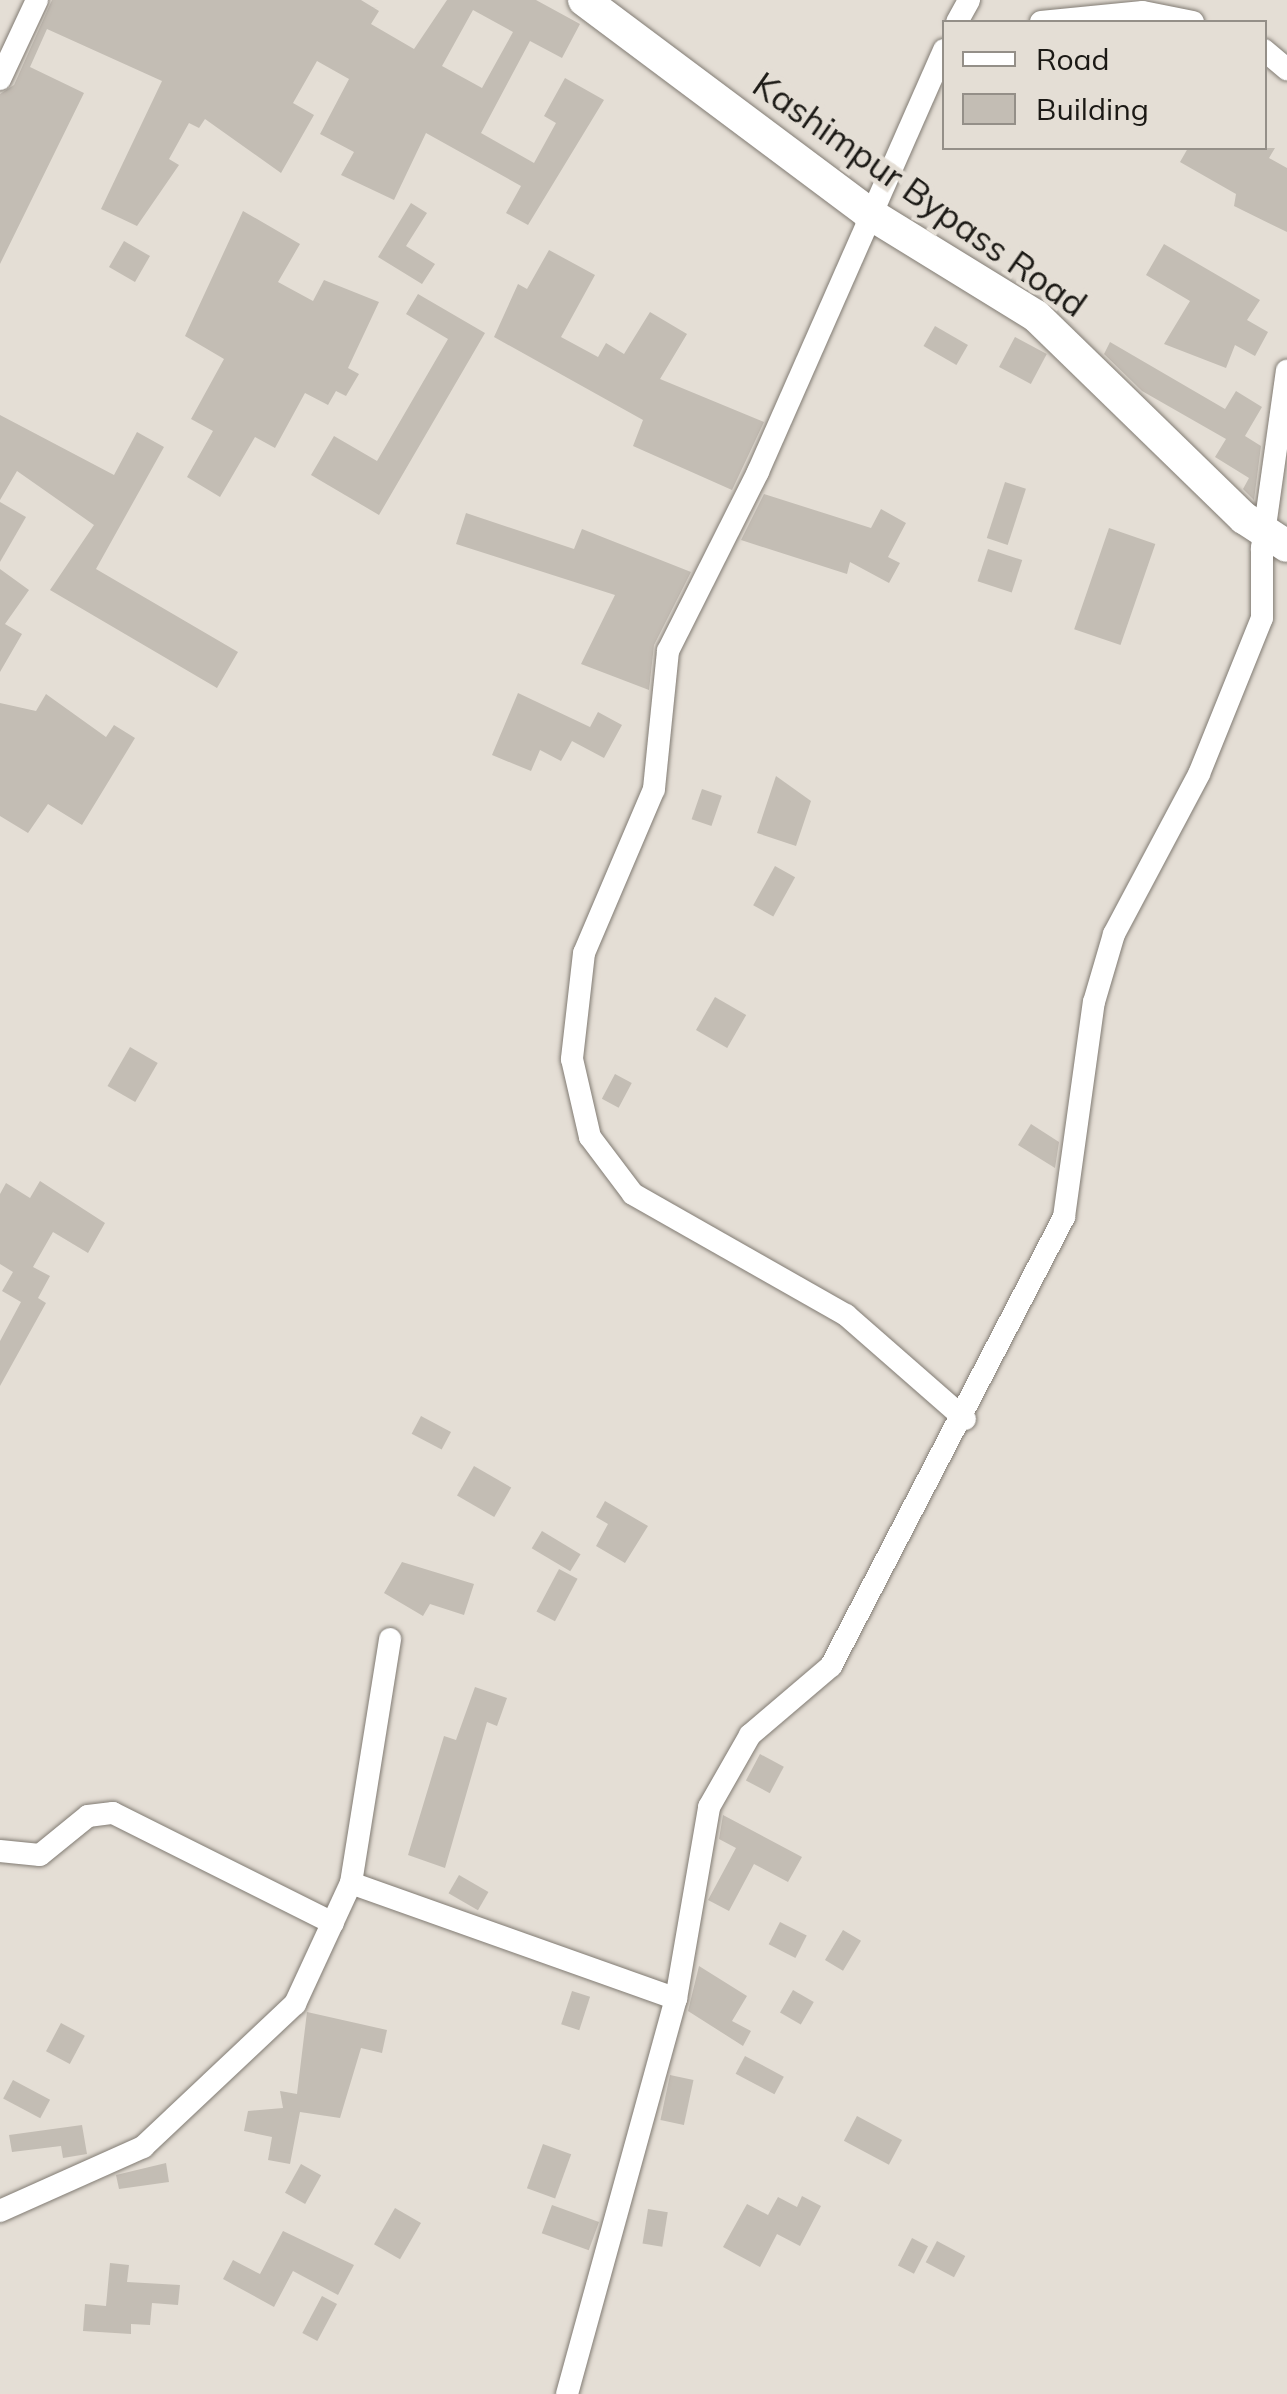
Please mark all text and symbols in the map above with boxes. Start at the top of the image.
legend [942,20,1267,150]
text: Road [1036,40,1110,78]
street label: Kashimpur Bypass Road [745,63,1095,325]
text: Building [1036,90,1149,128]

